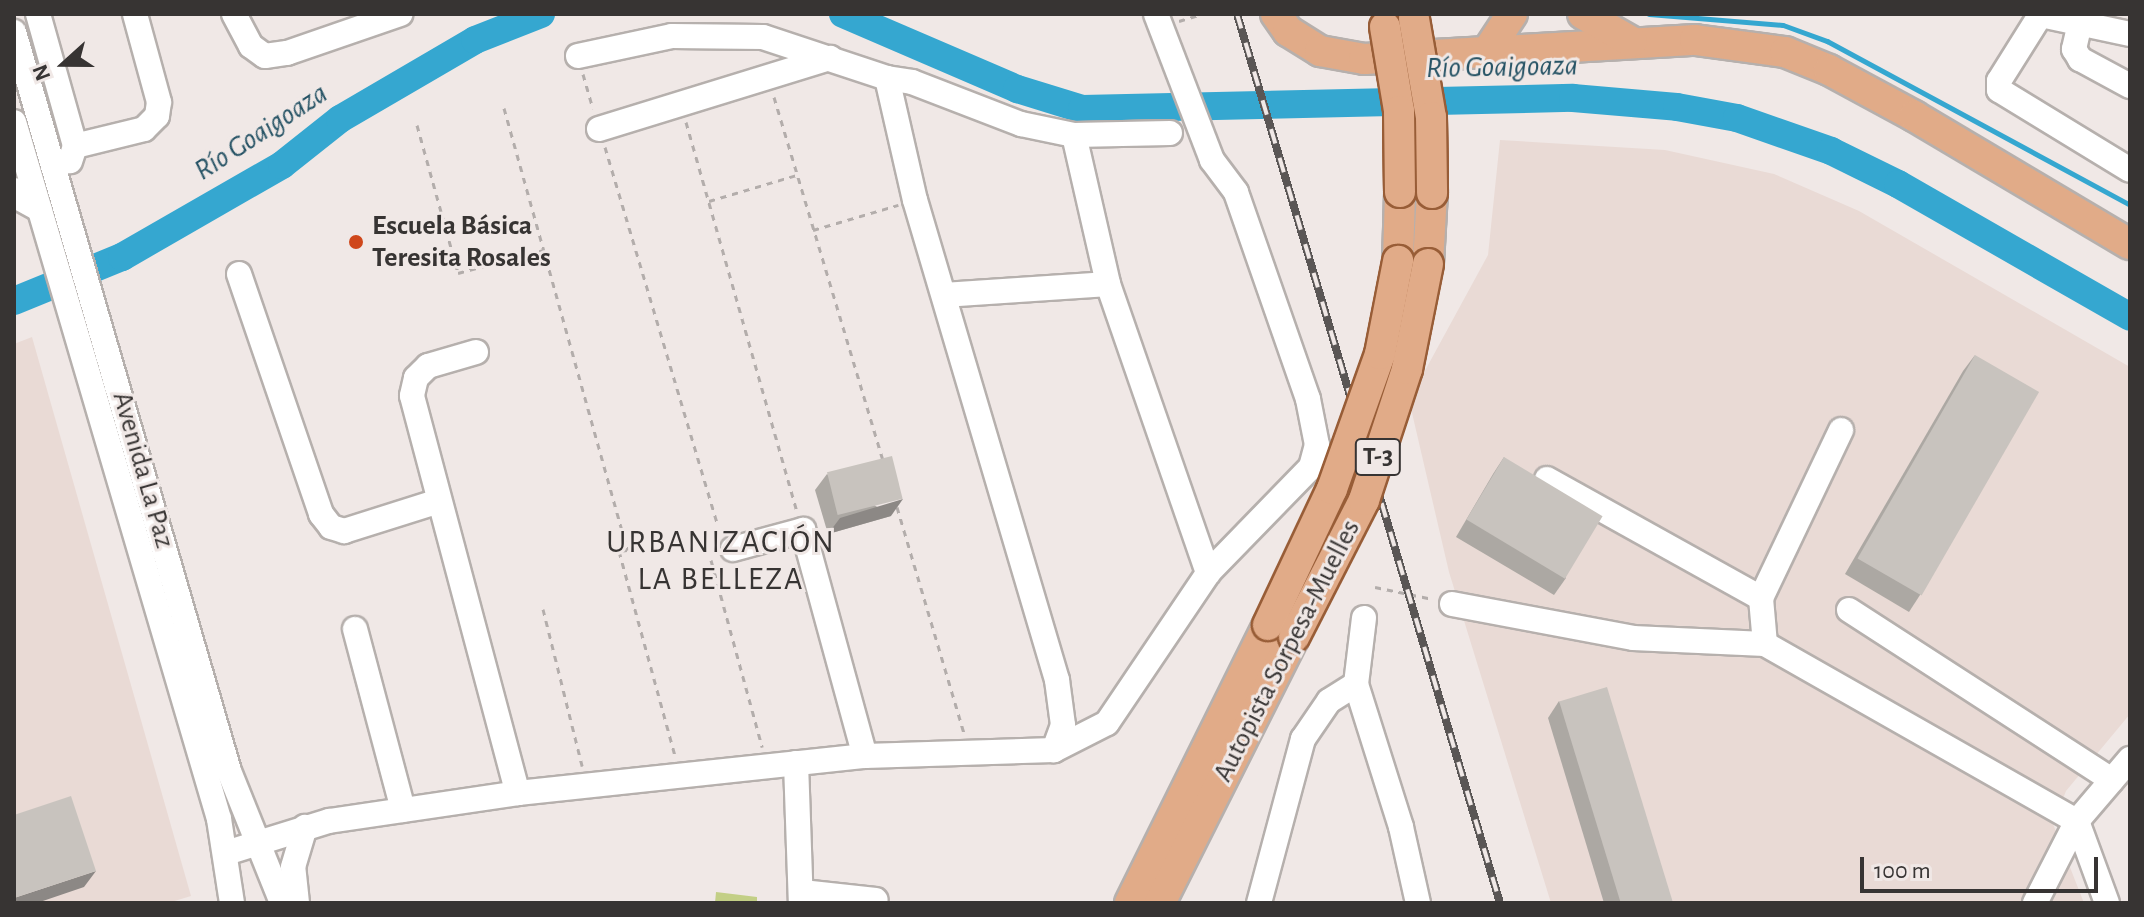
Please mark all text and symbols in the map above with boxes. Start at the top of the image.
north arrow [24,24,104,104]
water label: Río Goaigoaza [1426,48,1578,86]
text: N [29,62,55,84]
water label: Río Goaigoaza [187,76,335,188]
place label: Escuela Básica Teresita Rosales [372,209,551,275]
marker: Escuela Básica Teresita Rosales [347,233,365,251]
street label: Avenida La Paz [105,388,181,552]
road number: T-3 [1354,435,1402,479]
street label: Autopista Sorpesa-Muelles [1206,515,1368,787]
district label: URBANIZACIÓN LA BELLEZA [606,524,836,599]
scale bar [1864,841,2102,891]
text: 100 m [1874,859,1931,883]

